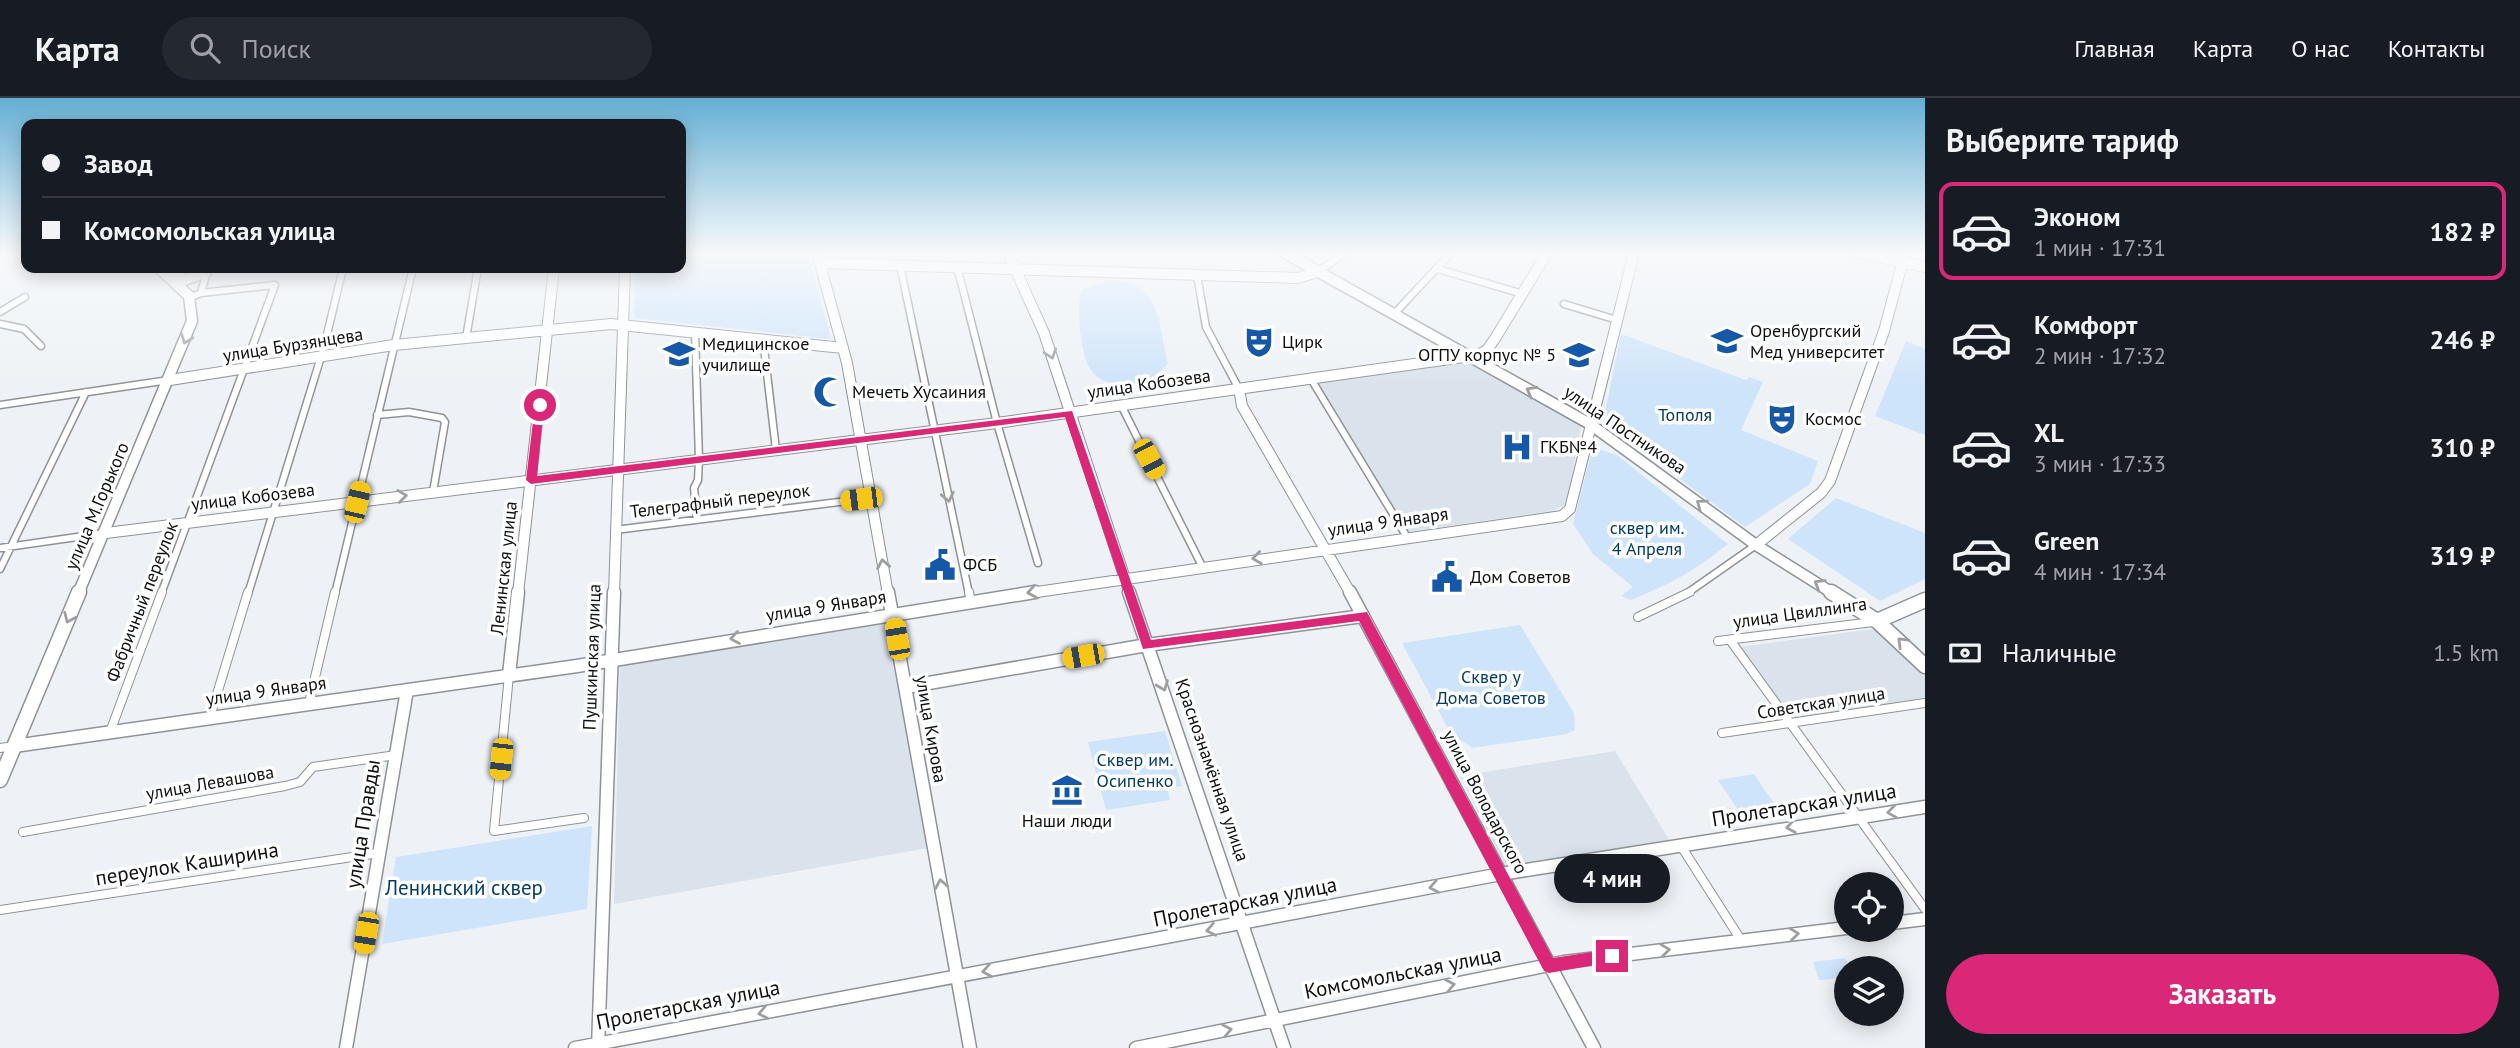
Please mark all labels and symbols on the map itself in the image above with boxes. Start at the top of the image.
place label: Оренбургский Мед университет [1750,319,1885,363]
street label: улица Бурзянцева [221,322,365,367]
school or university icon: Оренбургский Мед университет [1710,324,1744,358]
theatre icon: Цирк [1242,325,1276,359]
place label: Цирк [1282,330,1323,353]
place label: Медицинское училище [702,332,809,376]
one-way arrow [180,333,194,345]
school or university icon: Медицинское училище [662,337,696,371]
school or university icon: ОГПУ корпус № 5 [1562,338,1596,372]
place label: ОГПУ корпус № 5 [1418,343,1556,366]
one-way arrow [1042,347,1057,359]
street label: улица Кобозева [1086,363,1212,404]
mosque icon: Мечеть Хусаиния [812,375,846,409]
place label: Мечеть Хусаиния [852,380,986,403]
street label: улица Постникова [1560,380,1691,479]
one-way arrow [1526,386,1538,399]
route start [524,389,556,421]
theatre icon: Космос [1765,402,1799,436]
park label: Тополя [1658,403,1712,426]
place label: Космос [1805,407,1862,430]
hospital icon: ГКБ№4 [1500,430,1534,464]
place label: ГКБ№4 [1540,435,1597,458]
car [1130,436,1169,482]
street label: улица М.Горького [59,438,134,573]
street label: улица Кобозева [190,478,316,515]
street label: Телеграфный переулок [629,478,812,523]
car [343,479,372,525]
car [839,486,884,512]
one-way arrow [396,489,408,504]
one-way arrow [940,491,955,503]
street label: Ленинская улица [485,500,522,637]
one-way arrow [1696,500,1709,512]
street label: улица 9 Января [1326,502,1450,541]
park label: сквер им. 4 Апреля [1610,516,1684,560]
street label: Фабричный переулок [100,518,183,685]
public building icon: ФСБ [923,548,957,582]
one-way arrow [1251,551,1263,566]
place label: ФСБ [963,553,997,576]
one-way arrow [876,558,891,570]
public building icon: Дом Советов [1430,560,1464,594]
place label: Дом Советов [1470,565,1571,588]
one-way arrow [1814,580,1827,593]
street label: Пушкинская улица [577,583,606,731]
one-way arrow [1026,584,1038,599]
street label: улица 9 Января [764,585,888,626]
street label: улица Цвиллинга [1731,592,1868,633]
one-way arrow [63,610,77,623]
car [884,616,911,662]
one-way arrow [729,630,740,645]
one-way arrow [1897,638,1910,651]
car [1061,642,1106,670]
park label: Сквер у Дома Советов [1436,665,1546,709]
street label: улица 9 Января [204,671,328,710]
street label: улица Кирова [911,673,952,784]
street label: Краснознамённая улица [1170,675,1255,864]
one-way arrow [1155,679,1169,691]
street label: Советская улица [1755,681,1886,724]
street label: улица Володарского [1438,726,1533,878]
car [489,737,514,781]
park label: Сквер им. Осипенко [1097,748,1173,792]
street label: улица Правды [339,757,386,890]
street label: улица Левашова [144,760,276,805]
museum icon: Наши люди [1050,773,1084,807]
street label: Пролетарская улица [1710,777,1898,832]
one-way arrow [1886,804,1898,819]
place label: Наши люди [1022,809,1112,832]
one-way arrow [1785,819,1797,834]
street label: переулок Каширина [93,836,281,891]
callout: 4 мин [1554,854,1670,904]
street label: Пролетарская улица [1151,870,1339,933]
park label: Ленинский сквер [384,874,543,901]
one-way arrow [934,878,949,890]
one-way arrow [1428,878,1440,893]
car [353,910,380,956]
one-way arrow [1205,922,1217,937]
one-way arrow [1788,927,1800,942]
street label: Комсомольская улица [1302,940,1504,1005]
route end [1596,940,1628,972]
one-way arrow [1659,942,1671,957]
one-way arrow [981,963,993,978]
street label: Пролетарская улица [594,973,782,1036]
one-way arrow [1444,978,1456,993]
one-way arrow [757,1005,769,1020]
one-way arrow [1221,1023,1233,1038]

